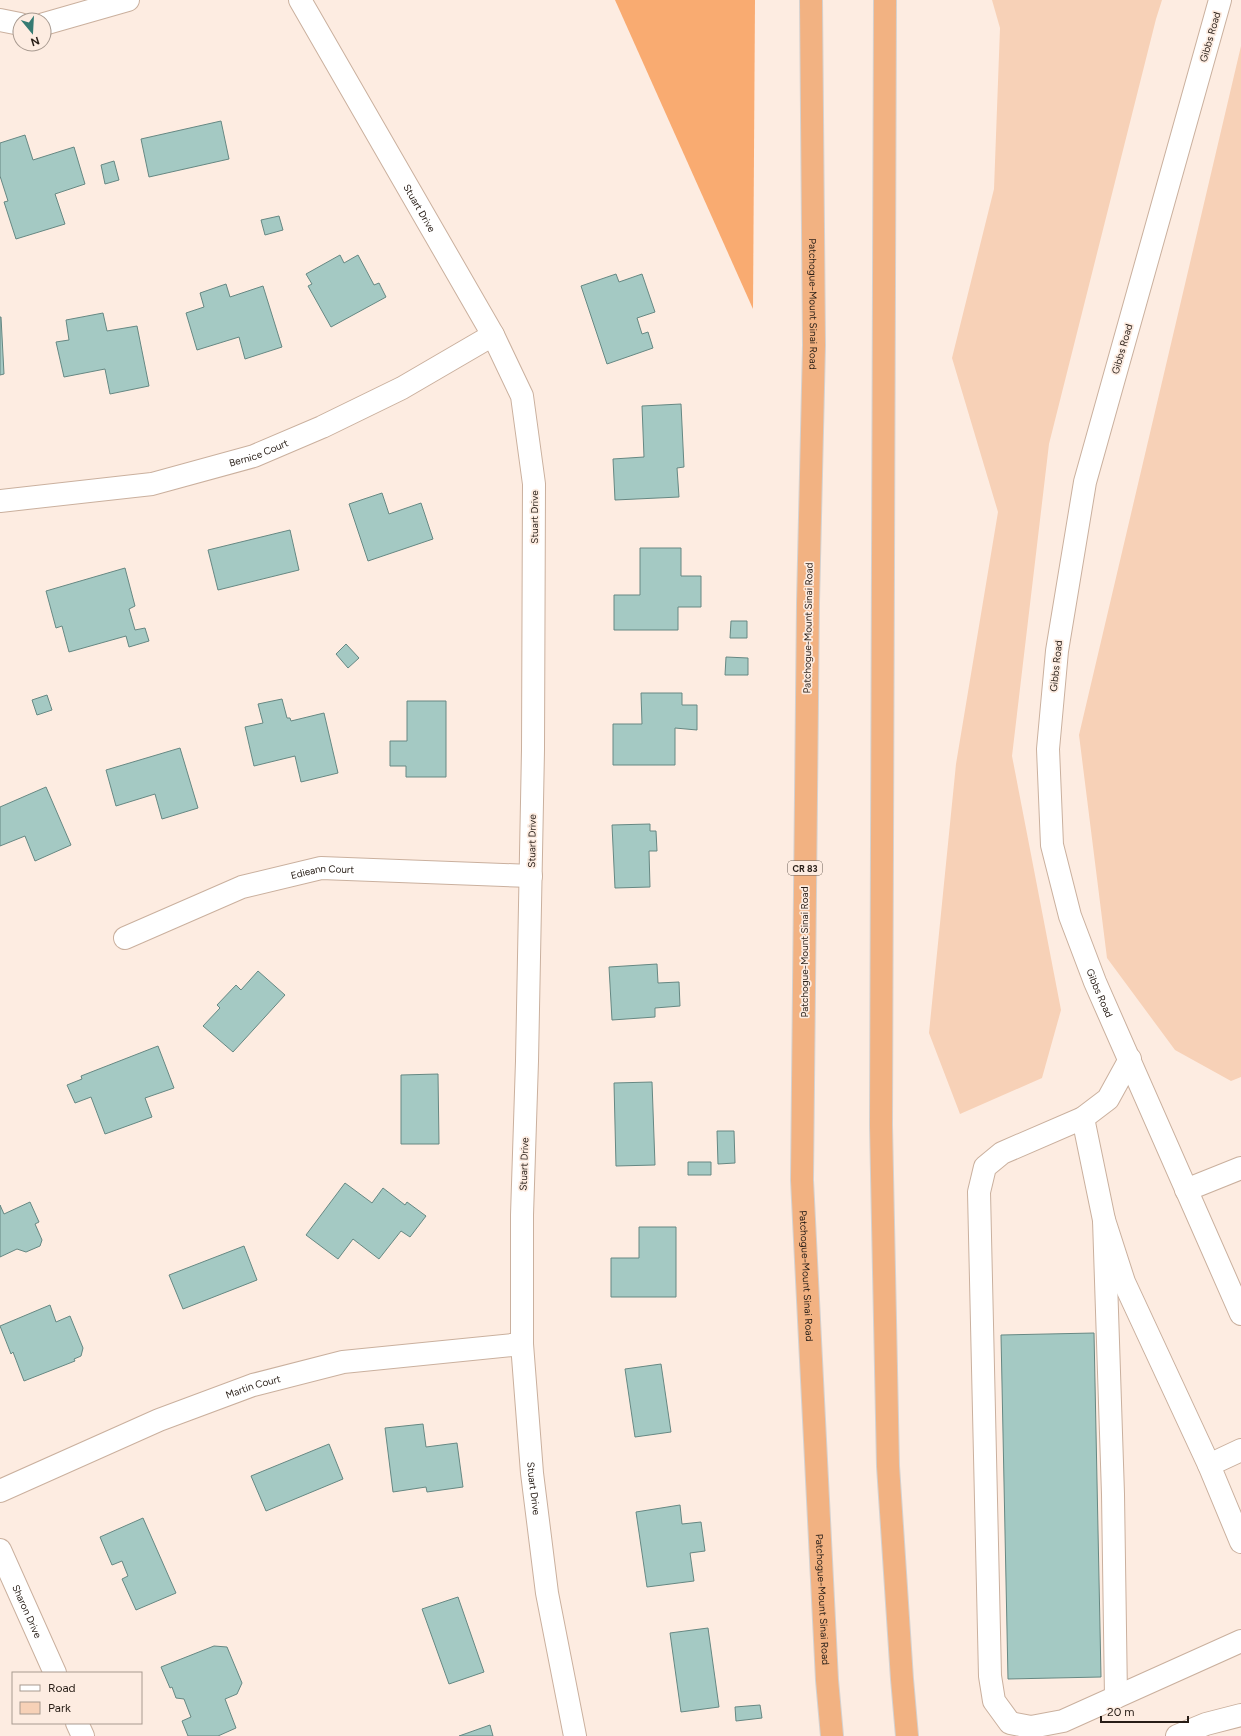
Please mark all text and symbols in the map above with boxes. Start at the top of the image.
street label: Gibbs Road [1197,10,1223,64]
north arrow [12,12,52,52]
text: N [29,34,41,49]
street label: Stuart Drive [401,182,439,235]
street label: Patchogue-Mount Sinai Road [807,238,821,370]
street label: Gibbs Road [1109,322,1135,376]
street label: Bernice Court [227,436,290,469]
street label: Stuart Drive [528,490,541,544]
street label: Patchogue-Mount Sinai Road [800,562,816,694]
street label: Gibbs Road [1047,639,1065,692]
street label: Stuart Drive [525,814,539,868]
street label: Edieann Court [289,861,355,882]
road number: CR 83 [788,861,822,875]
street label: Patchogue-Mount Sinai Road [798,886,811,1018]
street label: Gibbs Road [1084,966,1116,1019]
street label: Stuart Drive [517,1137,531,1191]
street label: Patchogue-Mount Sinai Road [797,1210,817,1342]
street label: Martin Court [224,1372,282,1401]
street label: Stuart Drive [525,1461,544,1516]
street label: Patchogue-Mount Sinai Road [813,1533,833,1665]
street label: Sharon Drive [10,1582,45,1640]
legend [12,1672,142,1724]
text: Road [48,1681,76,1695]
scale bar [1101,1698,1188,1724]
text: Park [48,1701,71,1715]
text: 20 m [1107,1705,1135,1719]

